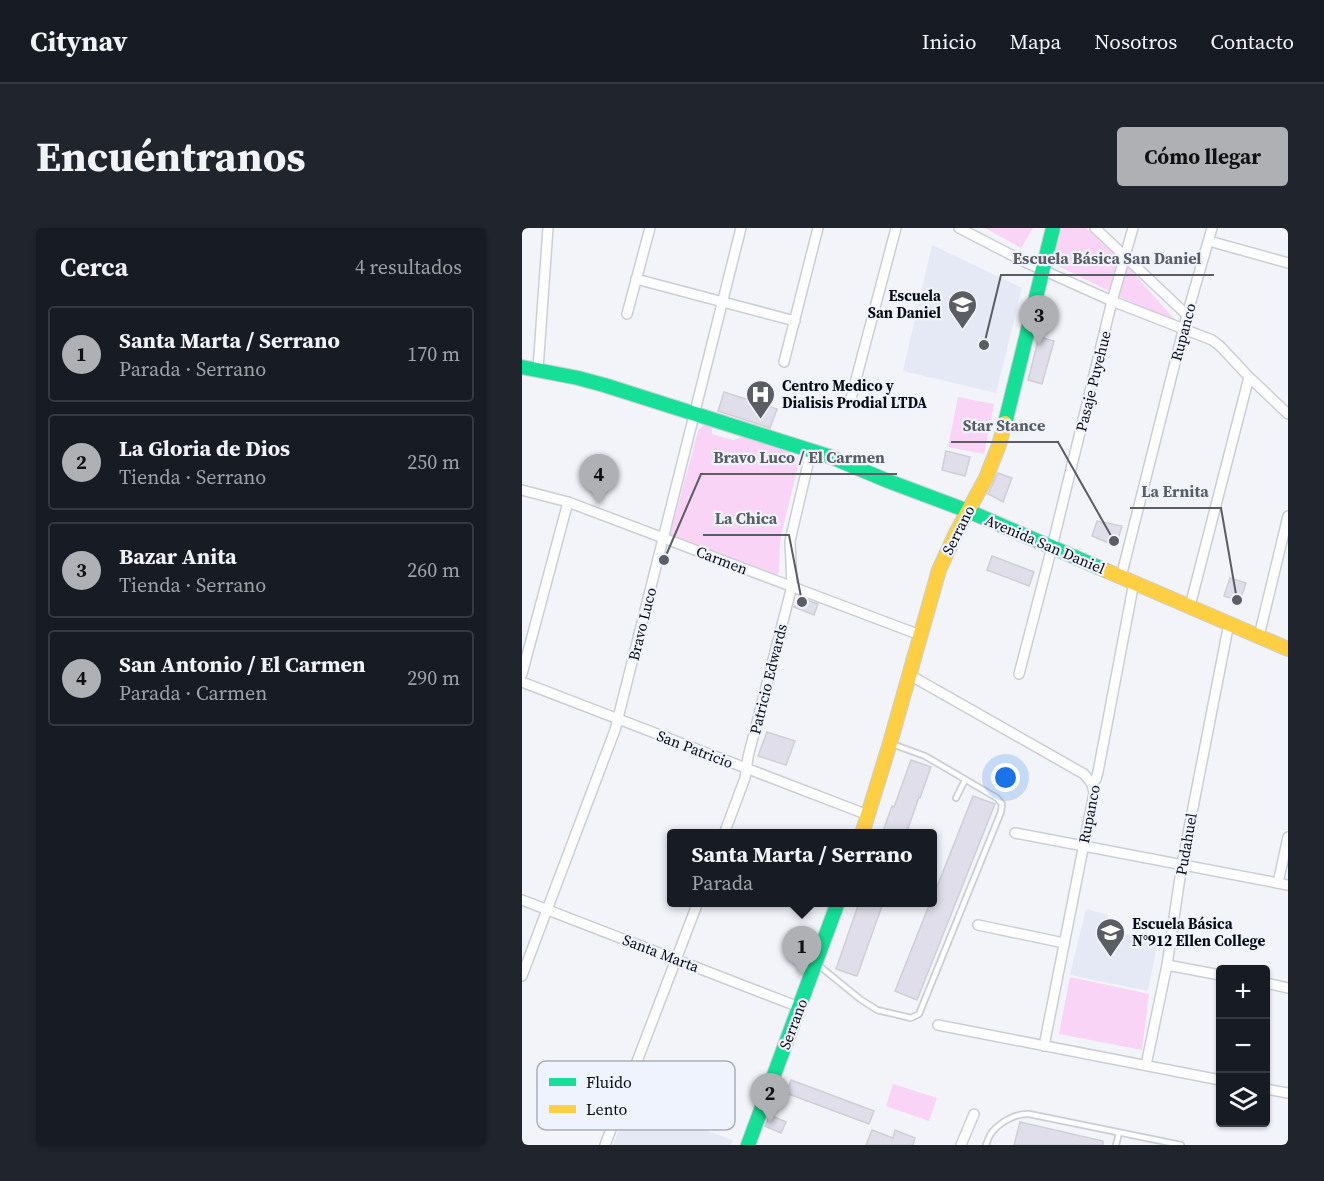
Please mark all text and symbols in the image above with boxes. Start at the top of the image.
text: Citynav [30,22,127,60]
text: Inicio [922,27,976,56]
text: Mapa [1009,27,1061,56]
text: Nosotros [1094,27,1177,56]
text: Contacto [1210,27,1294,56]
text: Encuéntranos [36,127,306,185]
button: Cómo llegar [1117,127,1288,186]
callout: Escuela Básica San Daniel [1001,241,1214,275]
text: Escuela Básica San Daniel [1013,247,1201,269]
text: Cerca [60,249,128,285]
text: 4 resultados [355,253,462,281]
place label: Escuela San Daniel [868,285,942,323]
school or university icon: Escuela San Daniel [946,288,978,330]
pin: 3 [1020,296,1058,345]
street label: Rupanco [1165,301,1201,363]
text: Santa Marta / Serrano [119,325,340,355]
street label: Pasaje Puyehue [1070,328,1116,434]
text: 1 [76,340,87,368]
text: 170 m [407,340,460,368]
text: Parada · Serrano [119,355,266,383]
place label: Centro Medico y Dialisis Prodial LTDA [782,375,927,413]
hospital icon: Centro Medico y Dialisis Prodial LTDA [745,378,777,420]
callout: Star Stance [951,408,1058,442]
text: Star Stance [963,414,1045,436]
text: La Gloria de Dios [119,433,290,463]
callout: Bravo Luco / El Carmen [701,440,897,474]
text: Bravo Luco / El Carmen [713,446,885,468]
text: 2 [76,448,87,476]
text: 250 m [407,448,460,476]
pin: 4 [580,454,619,504]
text: Tienda · Serrano [119,463,266,491]
callout: La Ernita [1130,474,1221,508]
text: La Ernita [1141,480,1209,502]
callout: La Chica [703,501,789,535]
street label: Serrano [937,502,979,558]
text: La Chica [715,507,778,529]
street label: Avenida San Daniel [982,509,1109,579]
text: Bazar Anita [119,541,237,571]
street label: Carmen [693,541,751,579]
text: 3 [76,556,87,584]
text: 260 m [407,556,460,584]
text: Tienda · Serrano [119,571,266,599]
street label: Bravo Luco [623,585,661,663]
street label: Patricio Edwards [744,622,792,736]
text: San Antonio / El Carmen [119,649,366,679]
text: 4 [76,664,87,692]
text: 290 m [407,664,460,692]
text: Parada · Carmen [119,679,267,707]
street label: San Patricio [654,725,736,773]
your location [991,763,1020,792]
street label: Rupanco [1073,783,1105,845]
street label: Pudahuel [1170,811,1202,877]
popup [667,829,937,907]
text: Santa Marta / Serrano [692,839,912,869]
text: Parada [692,869,753,897]
place label: Escuela Básica N°912 Ellen College [1132,913,1265,951]
school or university icon: Escuela Básica N°912 Ellen College [1095,916,1127,958]
pin: 1 [782,926,822,976]
street label: Santa Marta [620,929,703,977]
map controls [1216,965,1270,1127]
button: + [1216,965,1270,1019]
street label: Serrano [774,996,812,1052]
button: − [1216,1019,1270,1073]
legend [537,1061,735,1130]
text: Fluido [586,1071,632,1093]
button: layers [1216,1073,1270,1127]
pin: 2 [750,1074,790,1123]
text: Lento [586,1098,628,1120]

